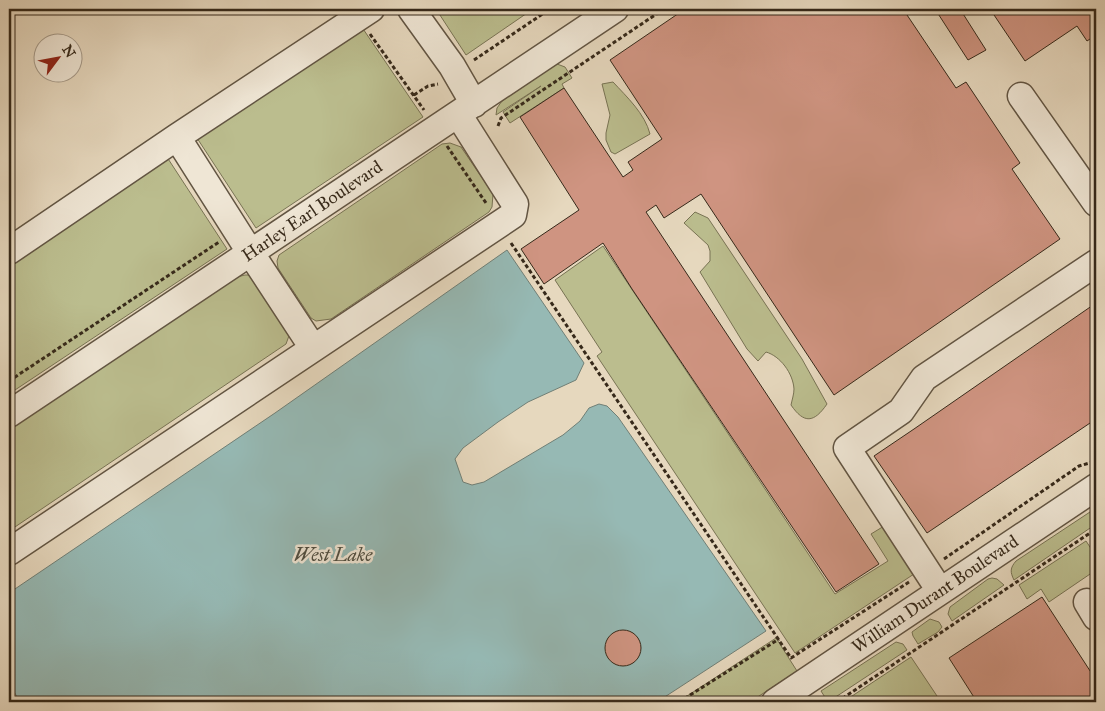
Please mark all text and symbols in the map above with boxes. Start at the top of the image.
north arrow [32,32,82,82]
text: N [58,42,79,61]
street label: Harley Earl Boulevard [237,156,387,266]
street label: William Durant Boulevard [848,530,1022,658]
water label: West Lake [294,543,373,566]

